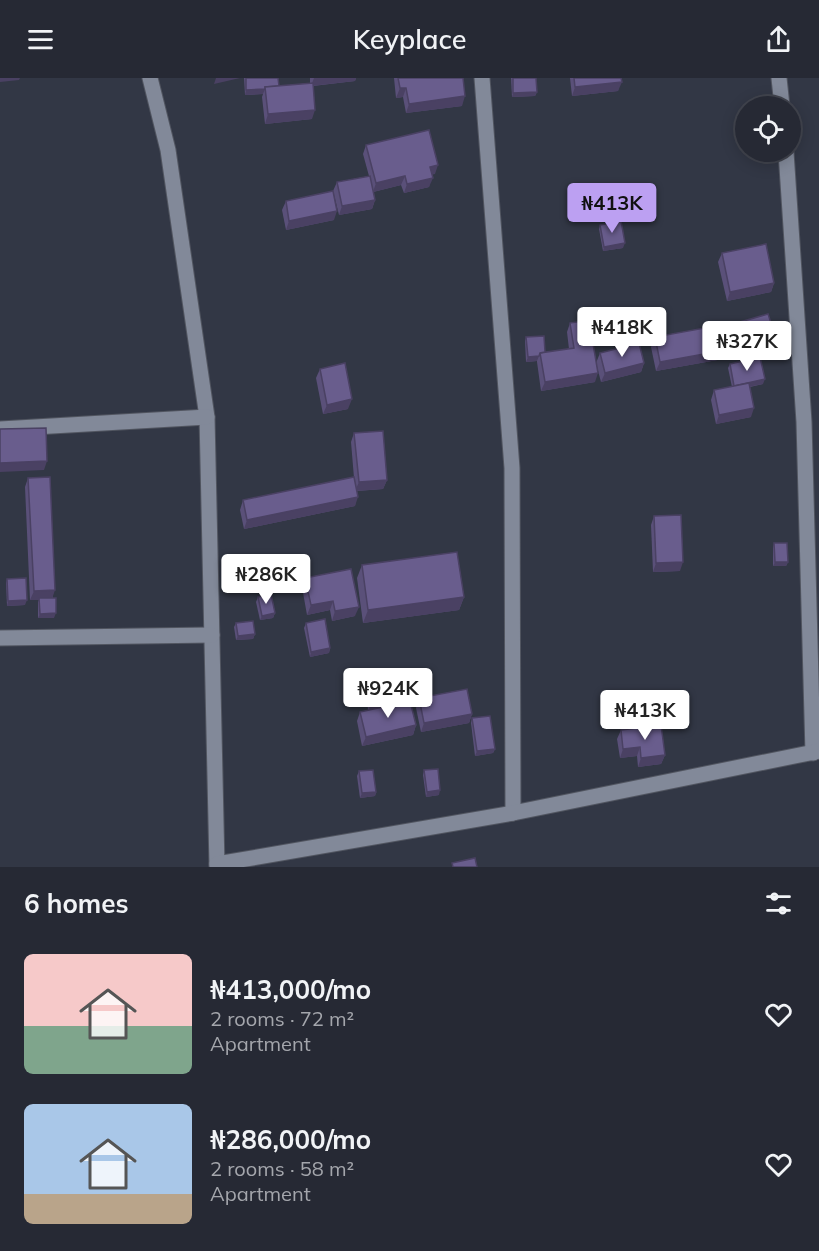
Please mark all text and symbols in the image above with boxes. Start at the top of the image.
text: Keyplace [353,22,466,56]
icon: menu [24,23,57,56]
icon: share [762,23,795,56]
map controls [735,96,801,162]
button: locate [735,96,801,162]
pin: ₦413K [570,183,654,234]
text: ₦413K [581,190,643,215]
pin: ₦418K [580,307,664,358]
text: ₦418K [591,314,653,339]
pin: ₦327K [705,321,789,372]
text: ₦327K [716,328,778,353]
pin: ₦286K [224,554,308,605]
text: ₦286K [235,561,297,586]
pin: ₦924K [346,668,430,719]
text: ₦924K [357,675,419,700]
pin: ₦413K [603,690,687,741]
text: ₦413K [614,697,676,722]
text: 6 homes [24,887,128,920]
icon: filters [762,887,795,920]
text: ₦413,000/mo [210,973,371,1006]
icon: home [72,978,144,1050]
icon: heart [762,998,795,1031]
text: 2 rooms · 72 m² [210,1006,354,1031]
text: Apartment [210,1031,311,1056]
text: ₦286,000/mo [210,1123,371,1156]
icon: home [72,1128,144,1200]
icon: heart [762,1148,795,1181]
text: 2 rooms · 58 m² [210,1156,354,1181]
text: Apartment [210,1181,311,1206]

